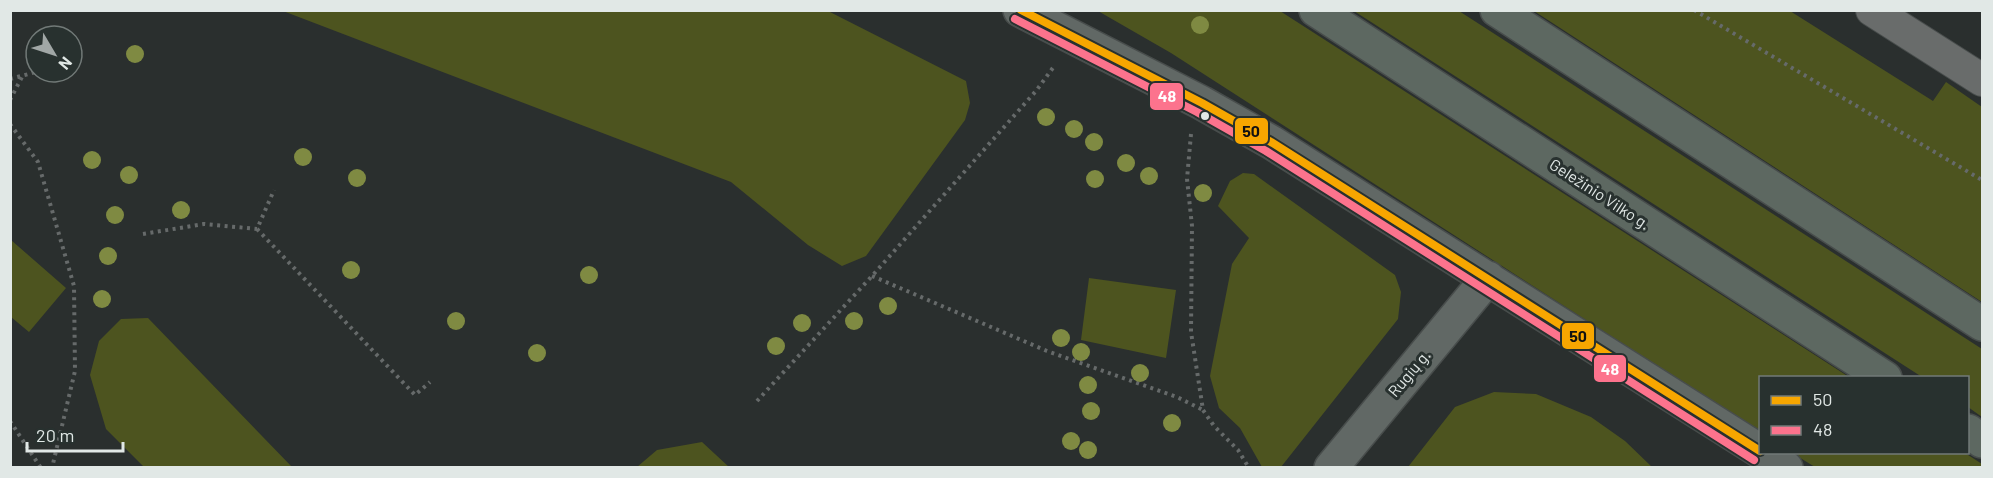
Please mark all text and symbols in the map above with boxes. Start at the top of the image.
north arrow [24,24,84,84]
text: N [55,54,77,74]
line badge: 48 [1149,82,1184,111]
text: 48 [1158,86,1177,105]
unlabelled marker [1199,110,1211,122]
line badge: 50 [1234,117,1269,145]
text: 50 [1242,121,1260,140]
street label: Geležinio Vilko g. [1546,154,1654,233]
line badge: 50 [1561,322,1595,350]
text: 50 [1569,326,1587,345]
street label: Rugių g. [1383,345,1434,400]
line badge: 48 [1593,354,1627,383]
text: 48 [1601,359,1620,378]
legend [1759,376,1969,454]
text: 50 [1813,388,1832,410]
scale bar [27,415,123,453]
text: 48 [1813,418,1832,440]
text: 20 m [36,424,74,446]

